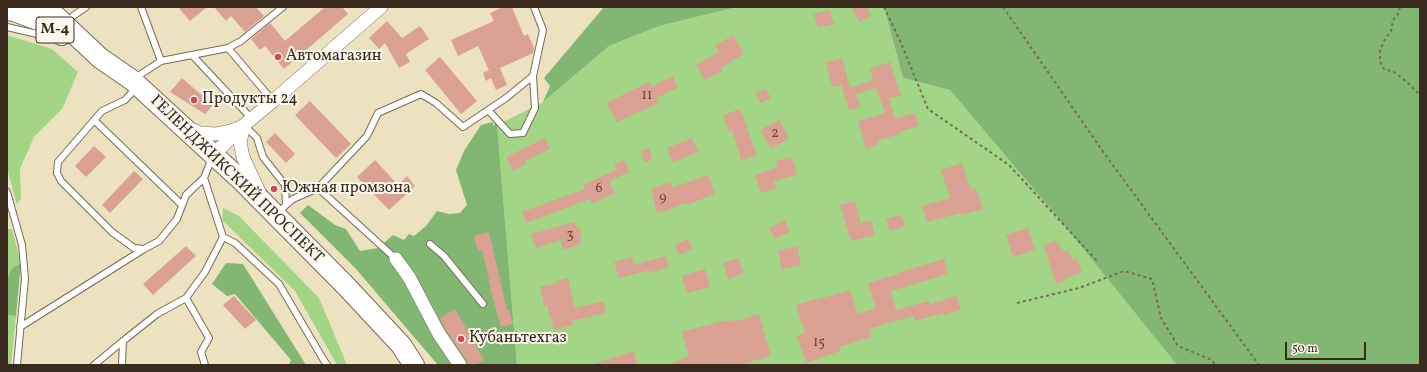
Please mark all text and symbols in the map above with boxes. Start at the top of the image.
road number: М-4 [36,17,74,43]
place label: Автомагазин [286,47,381,67]
marker: Автомагазин [273,52,283,62]
house number: 11 [642,88,652,104]
place label: Продукты 24 [202,90,298,110]
street label: ГЕЛЕНДЖИКСКИЙ ПРОСПЕКТ [145,92,327,268]
marker: Продукты 24 [189,95,199,105]
house number: 2 [771,126,779,142]
place label: Южная промзона [282,179,411,199]
house number: 6 [595,181,603,197]
marker: Южная промзона [269,184,279,194]
house number: 9 [659,190,667,206]
house number: 3 [566,227,574,243]
place label: Кубаньтехгаз [469,329,567,349]
marker: Кубаньтехгаз [456,334,466,344]
scale bar [1287,334,1368,360]
house number: 15 [813,335,825,351]
text: 50 m [1292,341,1318,357]

